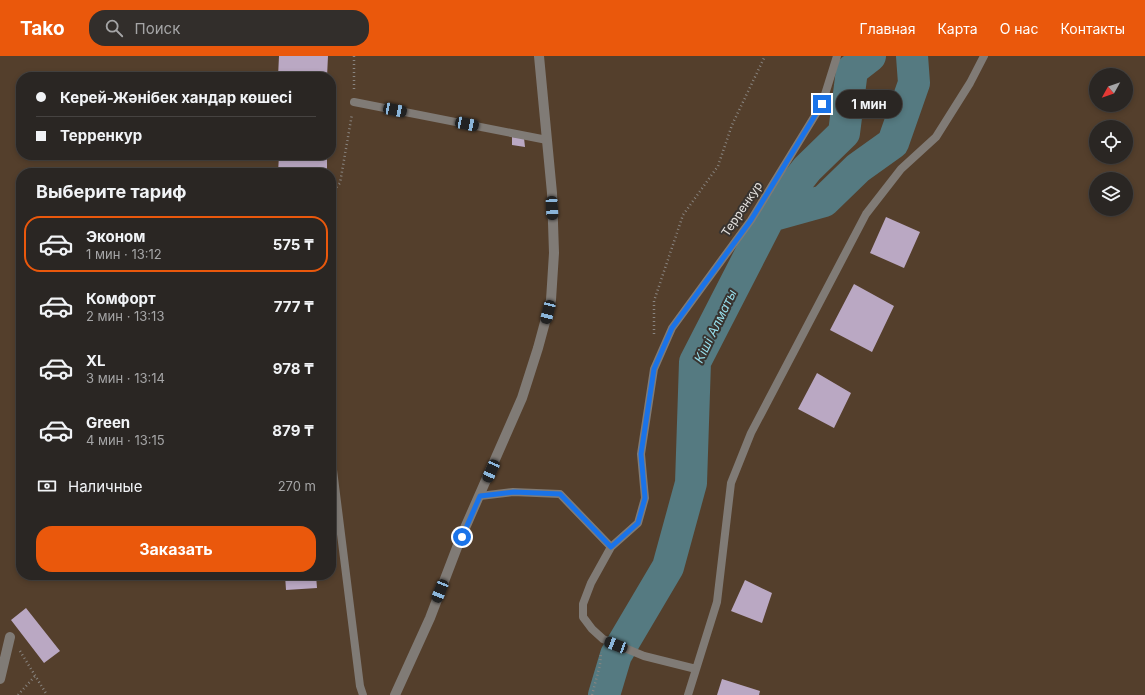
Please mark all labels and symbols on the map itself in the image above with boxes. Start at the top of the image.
north arrow [1089,68,1133,112]
callout: 1 мин [836,90,902,118]
route end [813,95,831,113]
car [382,102,408,118]
car [454,116,480,132]
street label: Терренкур [718,178,765,239]
car [545,196,559,220]
water label: Кіші Алматы [690,286,740,365]
car [539,299,557,325]
car [481,458,501,484]
route start [453,528,471,546]
car [430,578,450,604]
car [603,635,629,655]

